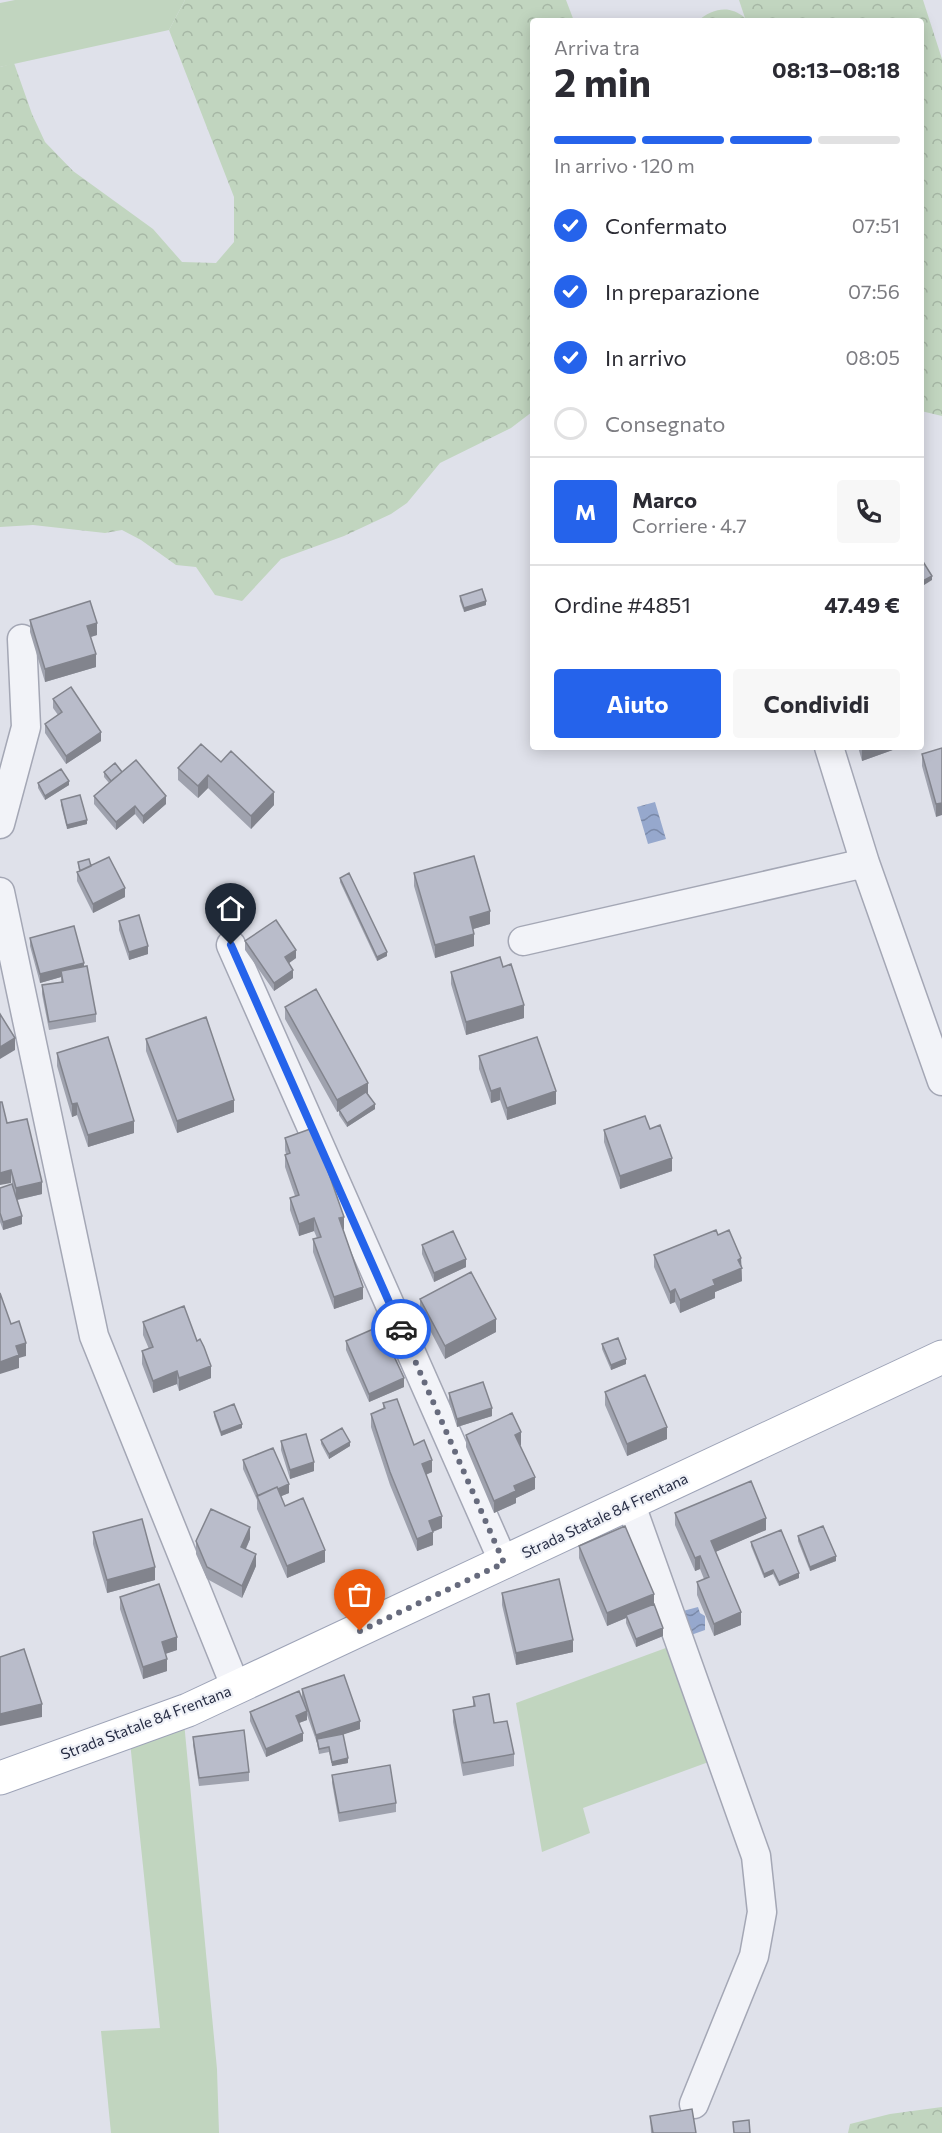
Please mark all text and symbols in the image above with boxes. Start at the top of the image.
text: Arriva tra [554,35,640,59]
text: 08:13–08:18 [772,56,900,83]
text: 2 min [554,57,651,105]
text: In arrivo · 120 m [554,153,695,177]
icon: check [554,209,587,242]
text: Confermato [605,212,727,239]
text: 07:51 [852,213,900,237]
icon: check [554,275,587,308]
text: In preparazione [605,278,760,305]
text: 07:56 [848,279,900,303]
icon: check [554,341,587,374]
text: In arrivo [605,344,687,371]
text: 08:05 [846,345,900,369]
text: Consegnato [605,410,725,437]
button: phone [837,480,900,543]
text: Marco [632,486,697,513]
text: M [575,498,596,525]
text: Corriere · 4.7 [632,513,747,537]
text: Ordine #4851 [554,591,691,618]
text: 47.49 € [824,591,900,618]
button: Aiuto [554,669,721,738]
button: Condividi [733,669,900,738]
pin [205,883,256,945]
icon: home [214,892,247,925]
courier [371,1299,431,1359]
icon: car [385,1313,418,1346]
street label: Strada Statale 84 Frentana [519,1469,690,1562]
pin [334,1569,385,1631]
icon: bag [343,1578,376,1611]
street label: Strada Statale 84 Frentana [58,1681,233,1763]

